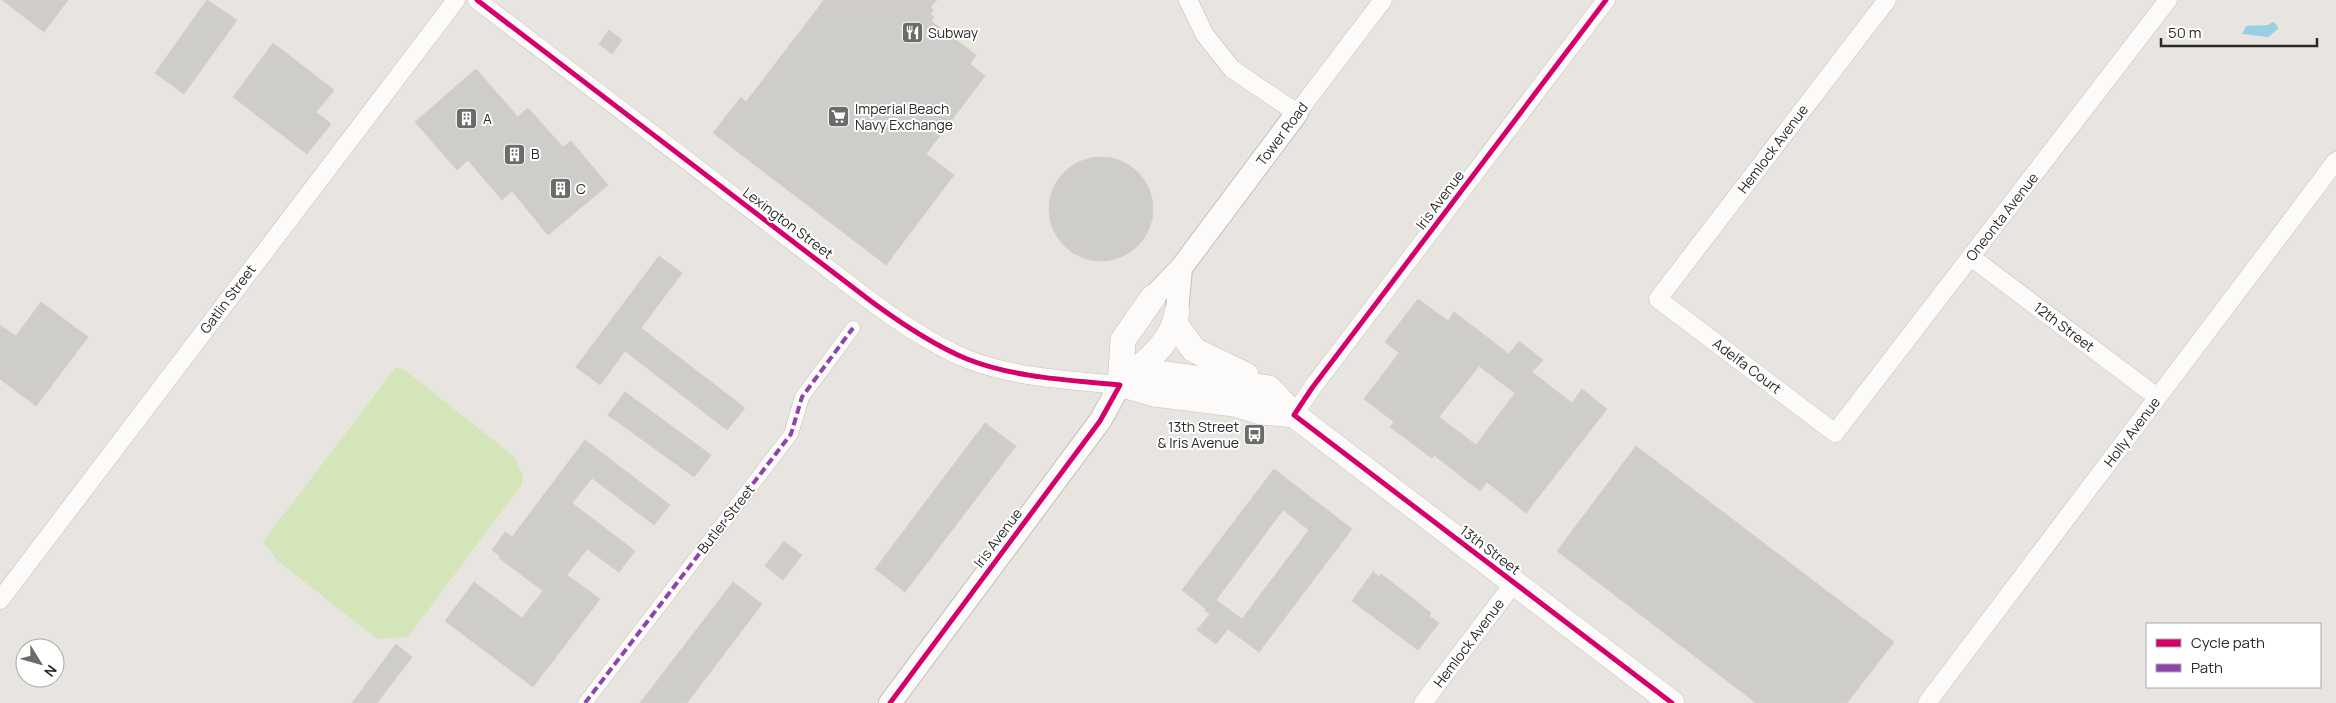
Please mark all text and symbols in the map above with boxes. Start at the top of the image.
scale bar [2161,15,2317,47]
restaurant icon: Subway [900,21,924,45]
text: 50 m [2168,22,2202,43]
place label: Subway [928,23,979,42]
street label: Tower Road [1251,98,1312,169]
place label: Imperial Beach Navy Exchange [855,99,953,134]
street label: Hemlock Avenue [1733,100,1812,197]
supermarket icon: Imperial Beach Navy Exchange [827,105,851,129]
building icon: A [455,107,479,131]
place label: A [483,109,492,128]
building icon: B [503,142,527,166]
place label: B [531,144,540,163]
street label: Iris Avenue [1411,166,1468,233]
street label: Oneonta Avenue [1961,169,2042,265]
building icon: C [548,177,572,201]
place label: C [576,179,586,198]
street label: Lexington Street [739,182,838,263]
street label: Gatlin Street [195,260,260,337]
street label: 12th Street [2030,298,2099,356]
street label: Adelfa Court [1709,334,1786,398]
street label: Holly Avenue [2099,393,2164,470]
place label: 13th Street & Iris Avenue [1157,417,1239,452]
bus stop icon: 13th Street & Iris Avenue [1243,423,1267,447]
street label: Butler Street [693,480,759,557]
street label: Iris Avenue [969,504,1026,571]
street label: 13th Street [1456,521,1525,579]
street label: Hemlock Avenue [1429,594,1508,691]
legend [2146,623,2321,688]
text: Cycle path [2191,632,2265,653]
north arrow [15,638,65,688]
text: Path [2191,657,2223,678]
text: N [40,661,61,681]

